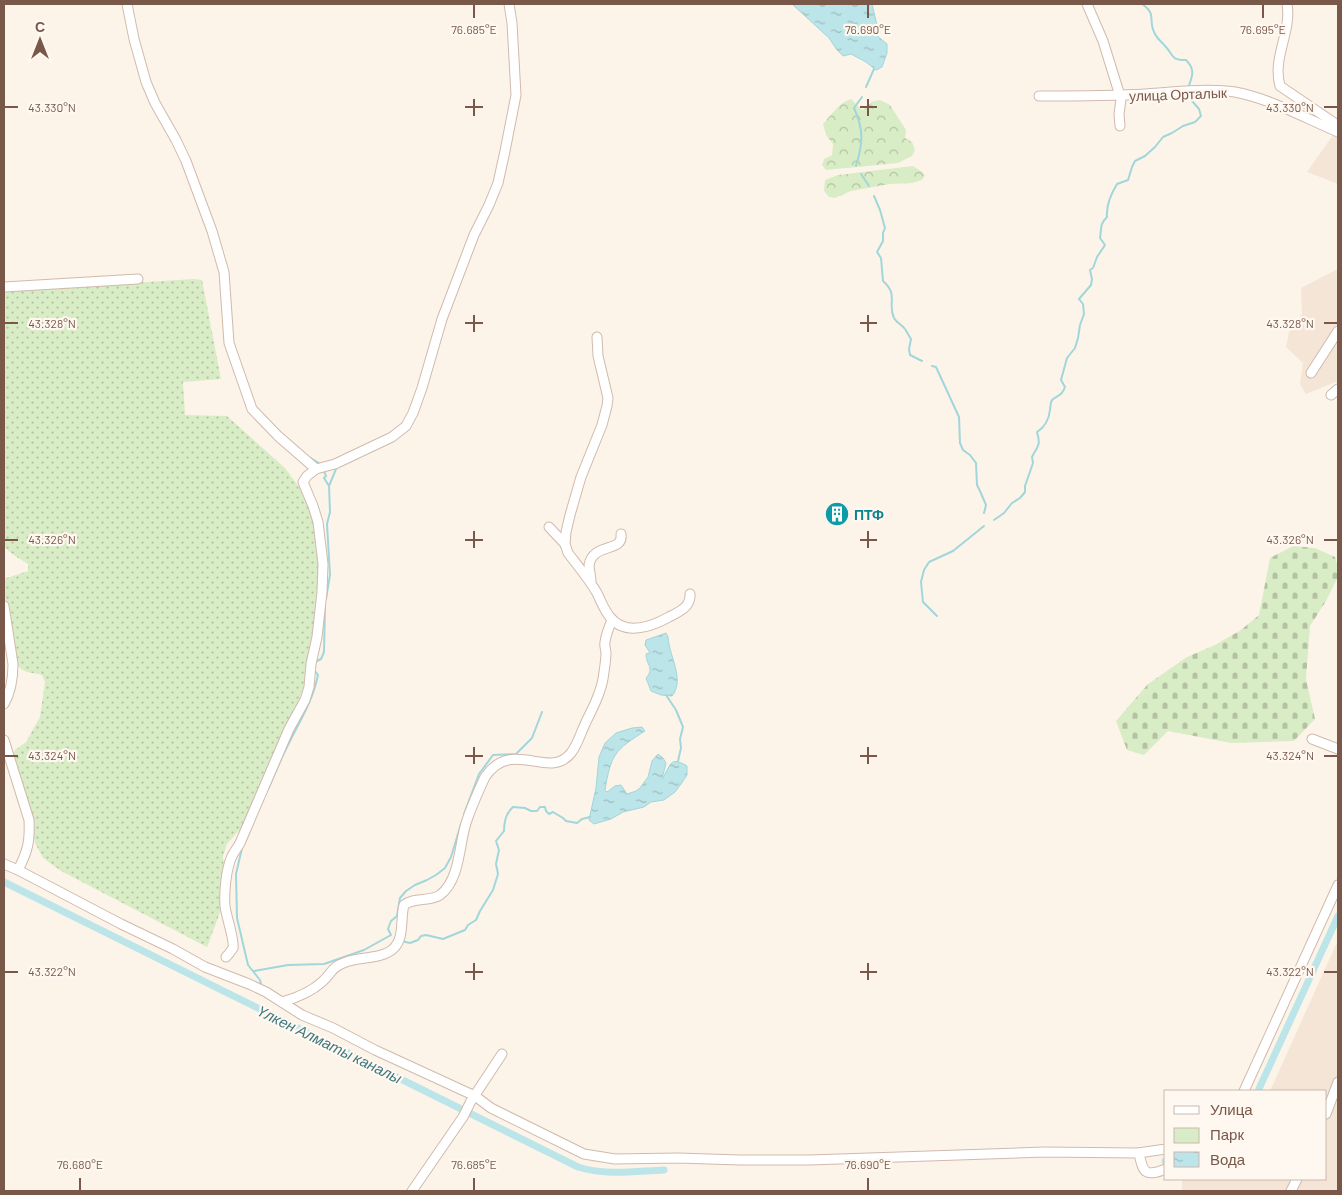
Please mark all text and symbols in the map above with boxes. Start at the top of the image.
north arrow [15,15,65,65]
text: С [35,18,45,35]
text: 76.685°E [451,22,497,36]
text: 76.690°E [845,22,891,36]
text: 76.695°E [1240,22,1286,36]
street label: улица Орталык [1129,84,1228,104]
text: 43.330°N [28,100,76,114]
text: 43.330°N [1266,100,1314,114]
text: 43.328°N [28,316,76,330]
text: 43.328°N [1266,316,1314,330]
building icon: ПТФ [824,501,850,527]
place label: ПТФ [854,506,884,523]
text: 43.326°N [28,532,76,546]
text: 43.326°N [1266,532,1314,546]
text: 43.324°N [28,748,76,762]
text: 43.324°N [1266,748,1314,762]
text: 43.322°N [28,964,76,978]
text: 43.322°N [1266,964,1314,978]
water label: Үлкен Алматы каналы [255,1001,405,1087]
legend [1164,1090,1327,1180]
text: Улица [1210,1100,1253,1118]
text: Парк [1210,1125,1244,1143]
text: Вода [1210,1150,1246,1168]
text: 76.680°E [57,1157,103,1171]
text: 76.685°E [451,1157,497,1171]
text: 76.690°E [845,1157,891,1171]

